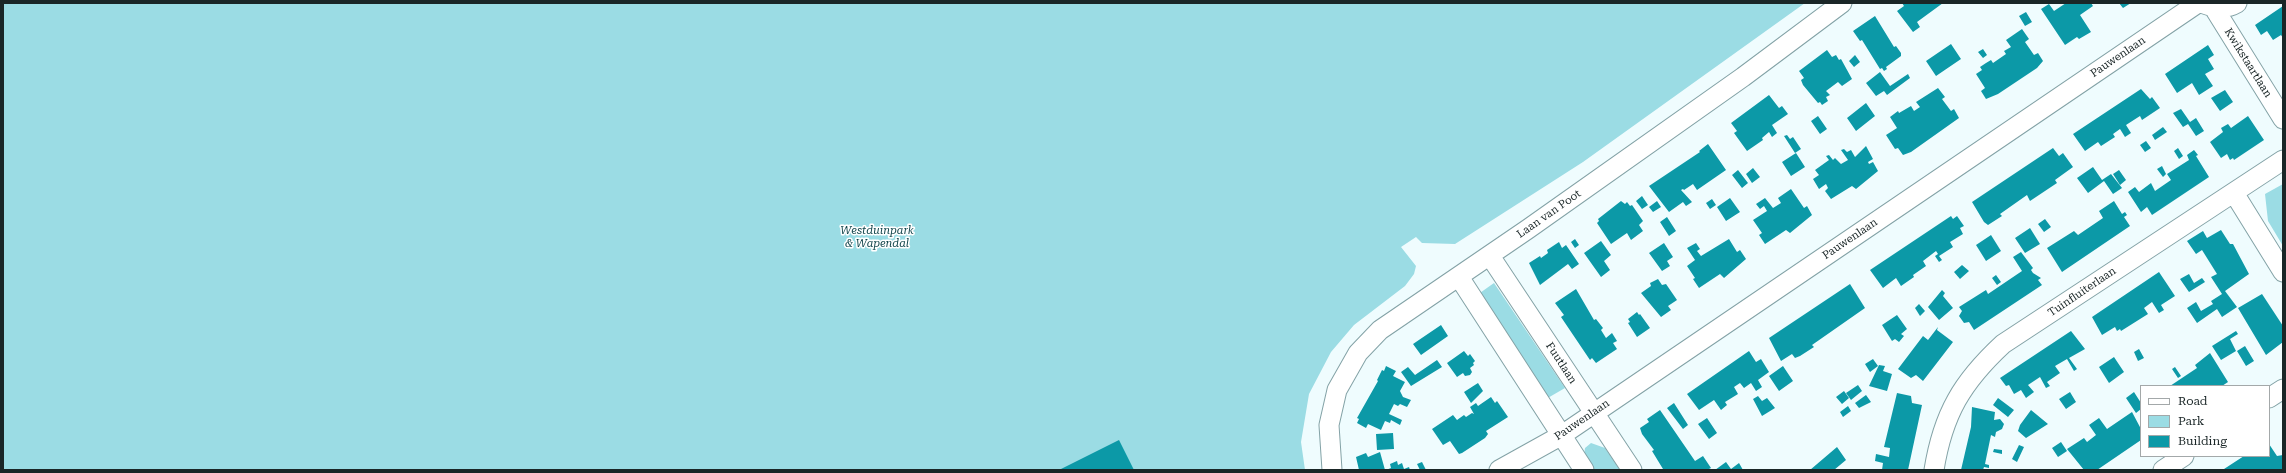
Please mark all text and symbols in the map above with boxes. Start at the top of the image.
street label: Kwikstaartlaan [2221,26,2275,100]
street label: Pauwenlaan [2088,34,2148,80]
street label: Laan van Poot [1514,187,1584,241]
street label: Pauwenlaan [1820,216,1880,262]
park label: Westduinpark & Wapendal [840,224,914,250]
street label: Tuinfluiterlaan [2045,264,2119,320]
street label: Fuutlaan [1543,340,1579,386]
legend [2140,385,2270,457]
text: Road [2178,394,2207,408]
street label: Pauwenlaan [1552,397,1612,443]
text: Park [2178,414,2204,428]
text: Building [2178,434,2227,448]

